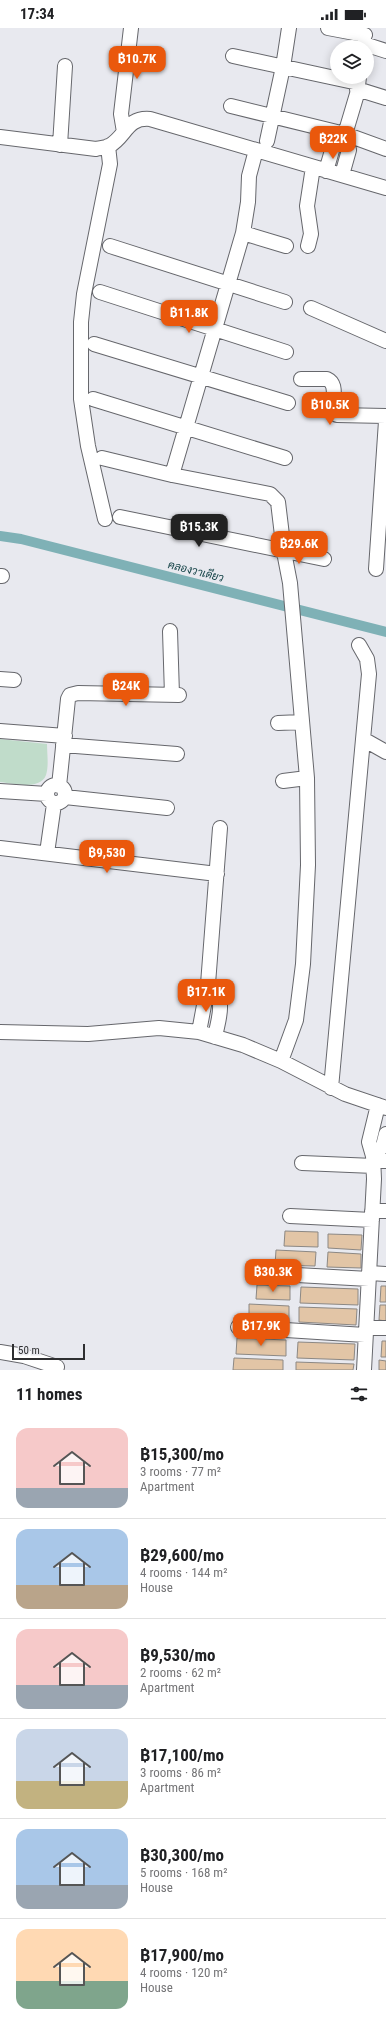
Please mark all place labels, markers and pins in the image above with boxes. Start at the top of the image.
pin: ฿10.7K [104,46,170,80]
pin: ฿22K [309,126,357,160]
pin: ฿11.8K [156,300,222,334]
pin: ฿10.5K [297,392,363,426]
pin: ฿15.3K [166,514,232,548]
pin: ฿29.6K [266,531,332,565]
pin: ฿24K [102,673,150,707]
pin: ฿9,530 [74,840,140,874]
pin: ฿17.1K [173,979,239,1013]
pin: ฿30.3K [240,1259,306,1293]
pin: ฿17.9K [228,1313,294,1347]

